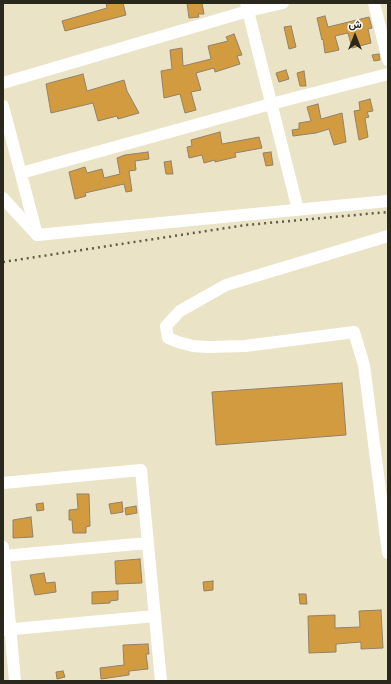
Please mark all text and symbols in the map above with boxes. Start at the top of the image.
north arrow [335,16,375,56]
text: ش [348,17,362,31]

